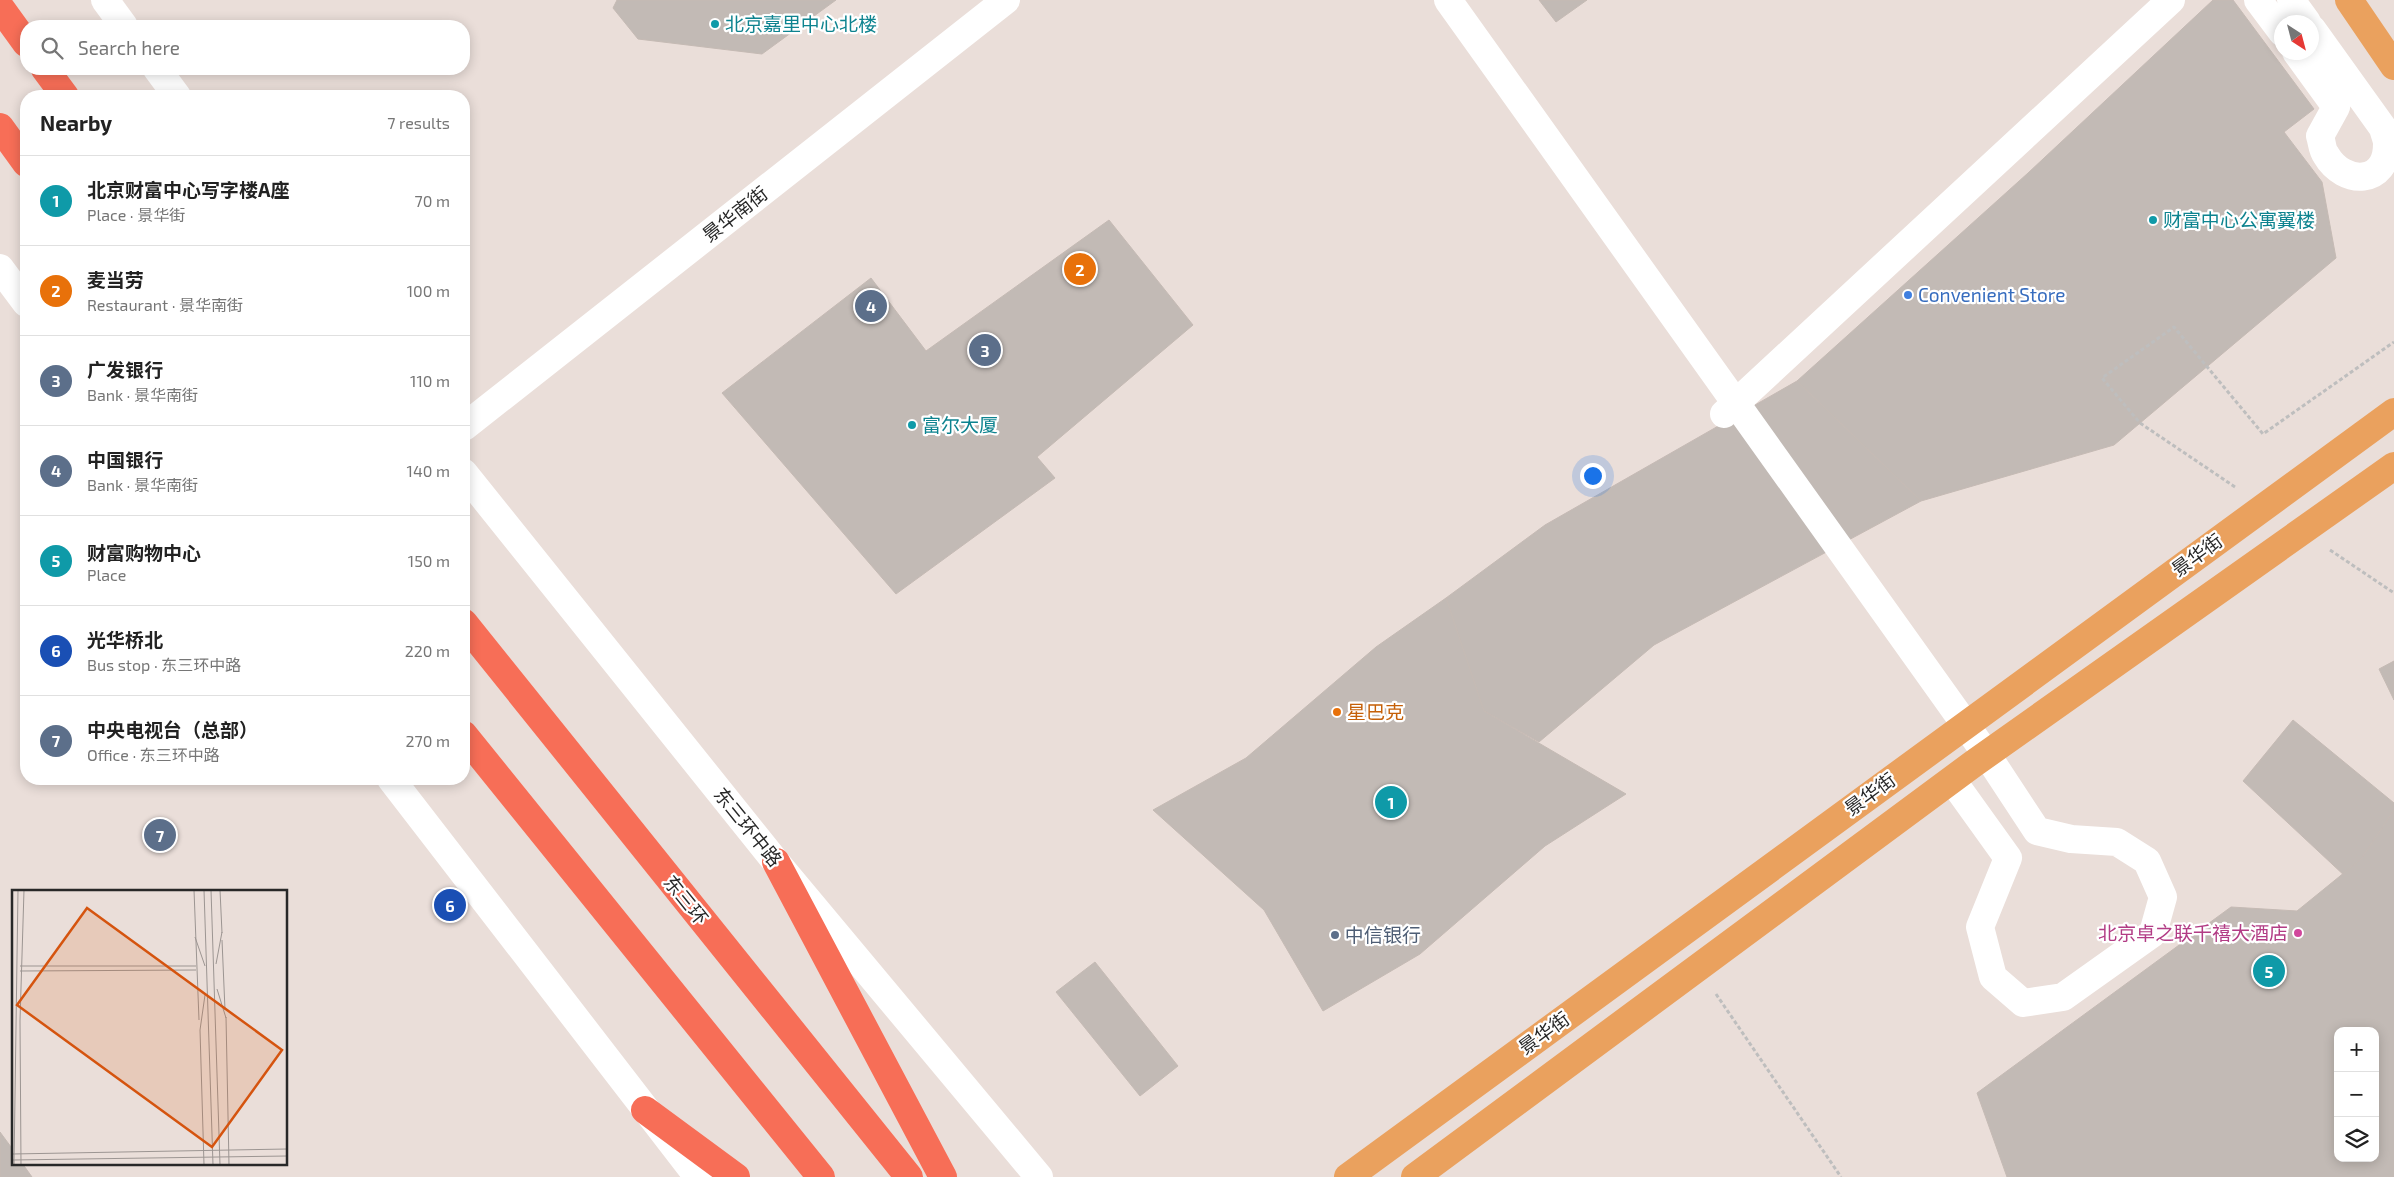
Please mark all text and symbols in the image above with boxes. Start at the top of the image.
place label: 北京嘉里中心北楼 [725,12,877,35]
north arrow [2274,15,2319,60]
marker: 北京嘉里中心北楼 [709,18,721,30]
search box [20,20,470,75]
icon: search [38,34,66,62]
text: Search here [78,36,180,59]
text: Nearby [40,110,112,135]
text: 7 results [387,113,450,132]
text: 北京财富中心写字楼A座 [87,178,289,201]
street label: 景华南街 [698,181,772,246]
text: 1 [53,191,59,210]
text: 70 m [415,191,450,210]
text: Place · 景华街 [87,205,185,224]
place label: 财富中心公寓翼楼 [2163,208,2315,231]
marker: 财富中心公寓翼楼 [2147,214,2159,226]
pin: 2 [1064,250,1096,288]
text: 麦当劳 [87,268,144,291]
text: 2 [51,281,61,300]
text: 100 m [407,281,450,300]
place label: Convenient Store [1918,283,2065,306]
pin: 4 [855,287,887,325]
marker: Convenient Store [1902,289,1914,301]
text: Restaurant · 景华南街 [87,295,243,314]
pin: 3 [969,331,1001,369]
text: 广发银行 [87,358,163,381]
text: 3 [51,371,61,390]
text: 110 m [410,371,450,390]
text: Bank · 景华南街 [87,385,198,404]
place label: 富尔大厦 [922,413,998,436]
marker: 富尔大厦 [906,419,918,431]
text: 中国银行 [87,448,163,471]
text: 4 [51,461,61,480]
text: 140 m [407,461,450,480]
your location [1580,463,1606,489]
text: Bank · 景华南街 [87,475,198,494]
street label: 景华街 [2167,529,2227,581]
text: 财富购物中心 [87,541,201,564]
text: 5 [52,551,60,570]
text: 150 m [408,551,450,570]
text: Place [87,565,126,584]
text: 光华桥北 [87,628,163,651]
text: 6 [51,641,61,660]
text: 220 m [405,641,450,660]
text: Bus stop · 东三环中路 [87,655,241,674]
place label: 星巴克 [1347,700,1404,723]
marker: 星巴克 [1331,706,1343,718]
text: 中央电视台（总部） [87,718,258,741]
text: 7 [52,731,60,750]
text: 270 m [406,731,450,750]
text: Office · 东三环中路 [87,745,220,764]
street label: 景华街 [1840,768,1900,820]
street label: 东三环中路 [710,783,787,871]
pin: 1 [1375,783,1407,821]
pin: 7 [144,816,176,854]
street label: 东三环 [660,870,713,929]
pin: 6 [434,886,466,924]
inset map [12,890,288,1164]
place label: 北京卓之联千禧大酒店 [2098,921,2288,944]
place label: 中信银行 [1345,923,1421,946]
marker: 北京卓之联千禧大酒店 [2292,927,2304,939]
marker: 中信银行 [1329,929,1341,941]
pin: 5 [2253,952,2285,990]
street label: 景华街 [1514,1007,1574,1059]
map controls [2334,1027,2379,1162]
button: + [2334,1027,2379,1072]
button: − [2334,1072,2379,1117]
button: layers [2334,1117,2379,1162]

